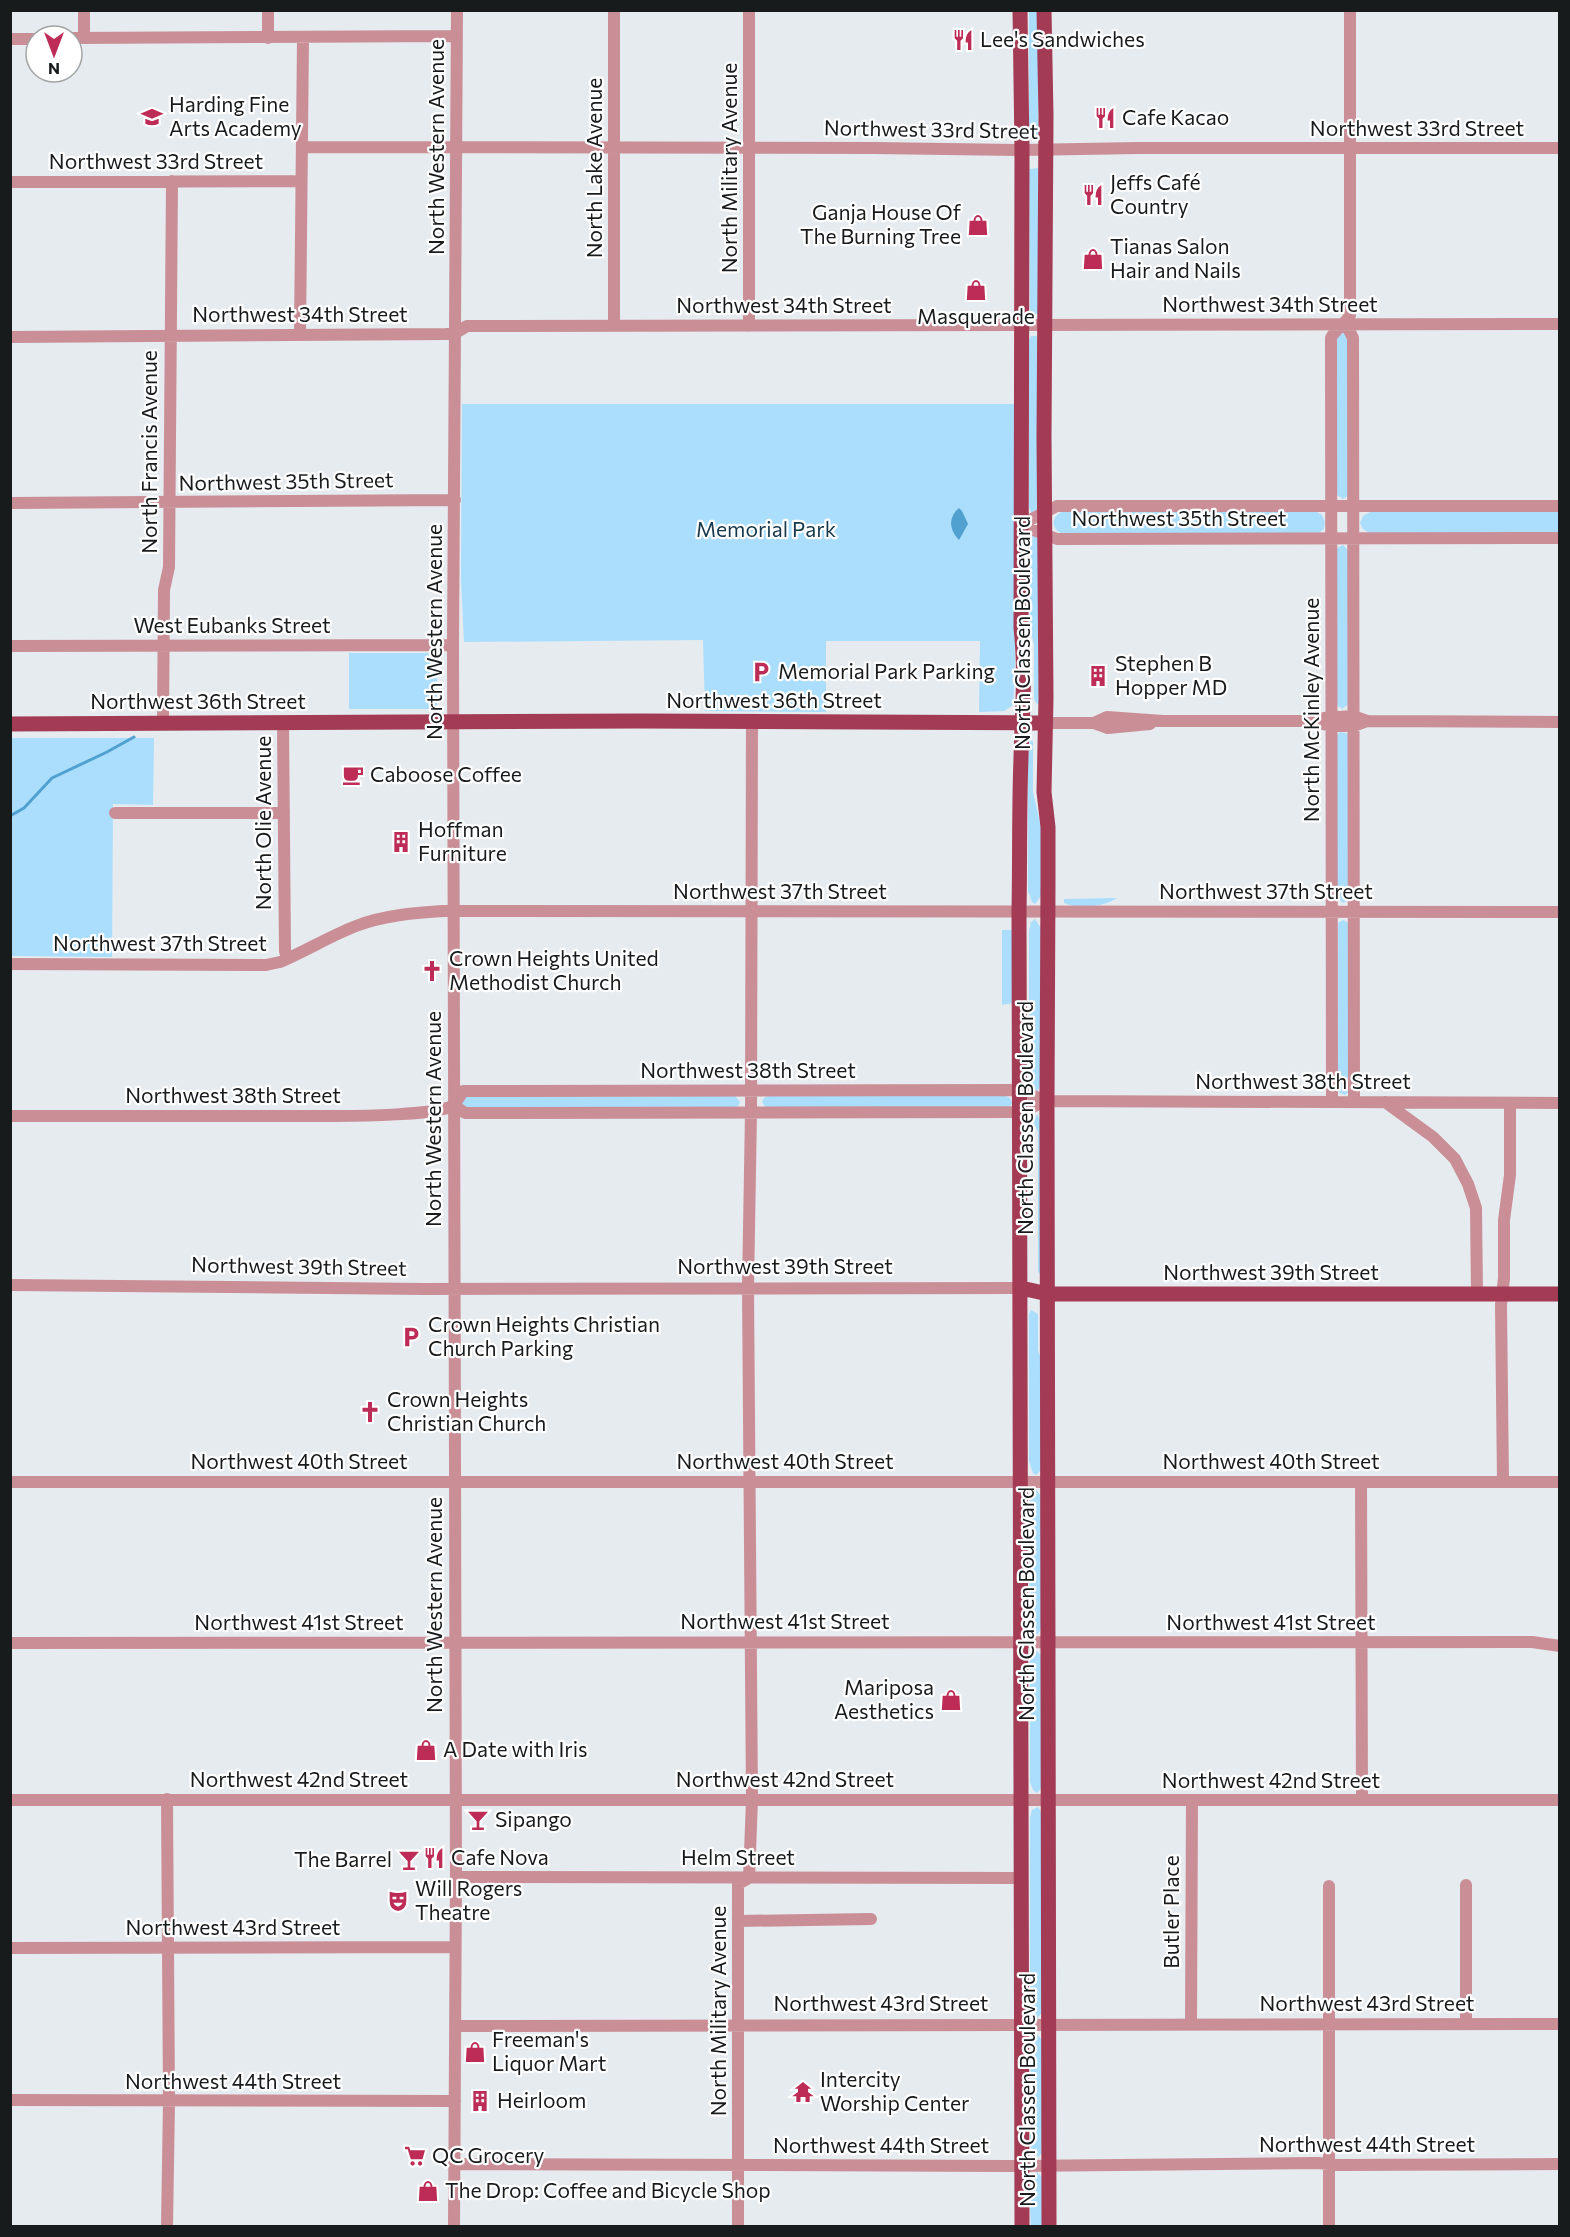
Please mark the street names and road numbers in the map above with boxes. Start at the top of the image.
street label: North Western Avenue [423,39,448,255]
street label: North Military Avenue [716,63,741,273]
street label: North Lake Avenue [581,78,606,258]
street label: Northwest 33rd Street [824,114,1038,143]
street label: Northwest 33rd Street [1310,115,1524,140]
street label: Northwest 33rd Street [49,148,263,173]
street label: Northwest 34th Street [1162,291,1378,316]
street label: Northwest 34th Street [676,292,892,317]
street label: Northwest 34th Street [192,301,408,326]
street label: North Francis Avenue [136,350,161,554]
street label: Northwest 35th Street [178,466,394,495]
street label: Northwest 35th Street [1072,505,1286,530]
street label: North Classen Boulevard [1009,516,1034,750]
street label: North Western Avenue [421,524,446,740]
street label: North McKinley Avenue [1298,598,1323,822]
street label: West Eubanks Street [133,612,331,637]
street label: Northwest 36th Street [666,687,882,712]
street label: Northwest 36th Street [90,688,306,713]
street label: North Olie Avenue [250,736,275,910]
street label: Northwest 37th Street [673,878,887,903]
street label: Northwest 37th Street [1159,878,1373,903]
street label: Northwest 37th Street [53,930,267,955]
street label: North Classen Boulevard [1012,1001,1037,1235]
street label: North Western Avenue [420,1011,445,1227]
street label: Northwest 38th Street [640,1057,856,1082]
street label: Northwest 38th Street [1195,1068,1411,1093]
street label: Northwest 38th Street [125,1082,341,1107]
street label: Northwest 39th Street [191,1251,407,1280]
street label: Northwest 39th Street [677,1253,893,1278]
street label: Northwest 39th Street [1163,1259,1379,1284]
street label: Northwest 40th Street [190,1448,408,1473]
street label: Northwest 40th Street [676,1448,894,1473]
street label: Northwest 40th Street [1162,1448,1380,1473]
street label: North Classen Boulevard [1013,1487,1038,1721]
street label: North Western Avenue [421,1497,446,1713]
street label: Northwest 41st Street [680,1608,890,1633]
street label: Northwest 41st Street [194,1609,404,1634]
street label: Northwest 41st Street [1166,1609,1376,1634]
street label: Northwest 42nd Street [190,1766,408,1791]
street label: Northwest 42nd Street [676,1766,894,1791]
street label: Northwest 42nd Street [1162,1767,1380,1792]
street label: Helm Street [681,1844,795,1869]
street label: Butler Place [1158,1855,1183,1969]
street label: North Military Avenue [705,1906,730,2116]
street label: Northwest 43rd Street [126,1914,340,1939]
street label: North Classen Boulevard [1014,1973,1039,2207]
street label: Northwest 43rd Street [774,1990,988,2015]
street label: Northwest 43rd Street [1260,1990,1474,2015]
street label: Northwest 44th Street [125,2068,341,2093]
street label: Northwest 44th Street [1259,2131,1475,2156]
street label: Northwest 44th Street [773,2132,989,2157]

